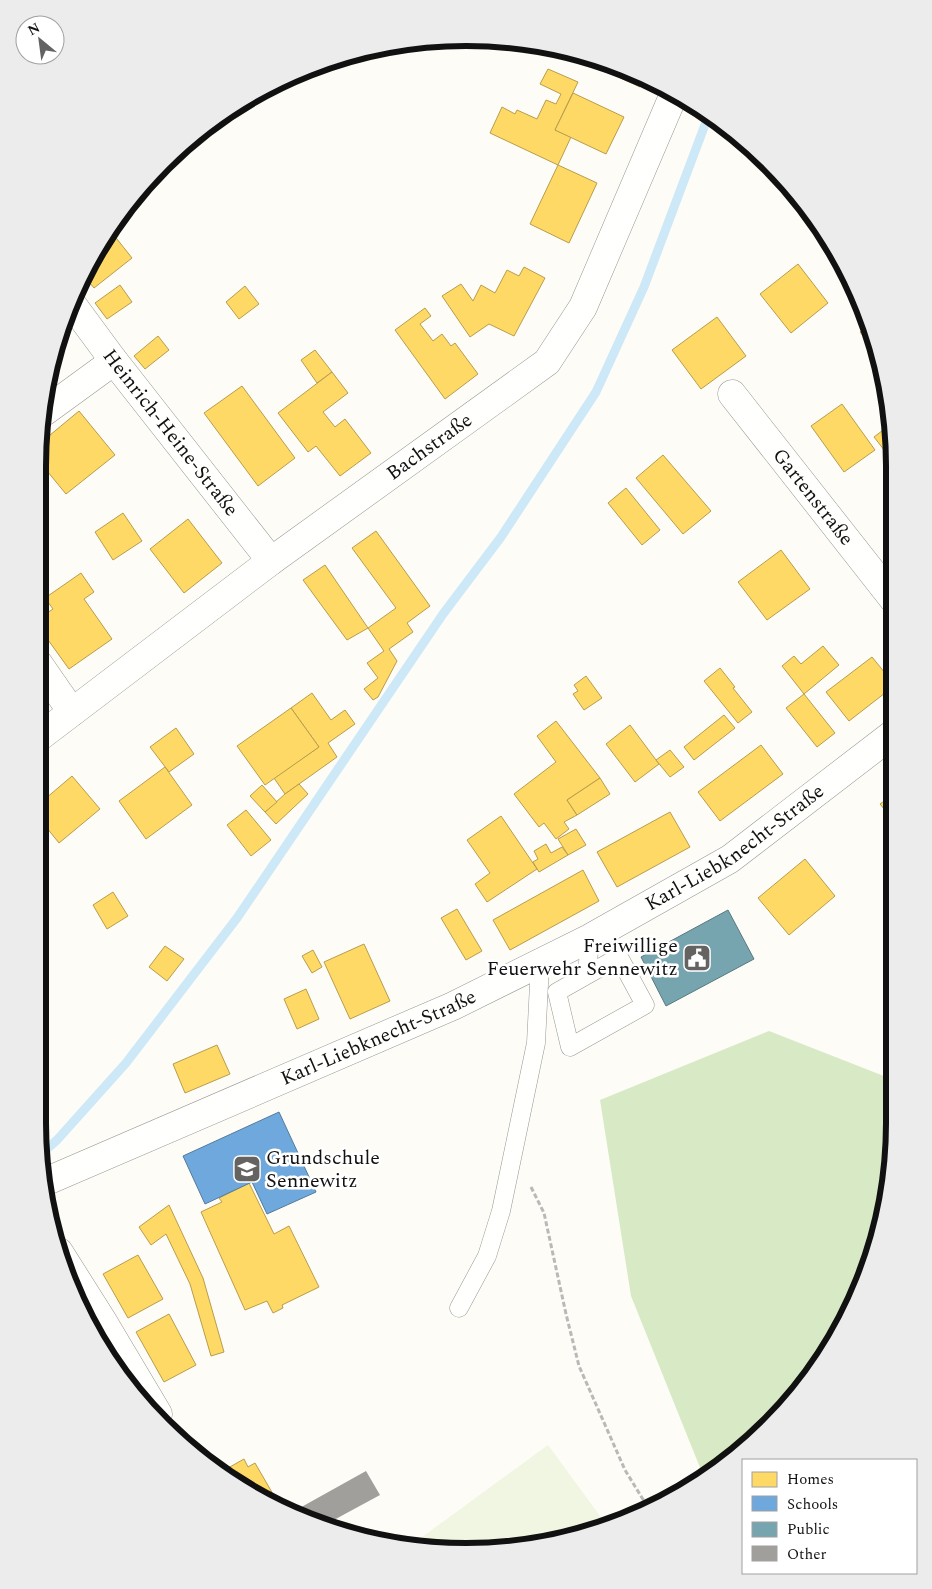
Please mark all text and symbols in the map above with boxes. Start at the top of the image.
north arrow [15,15,65,65]
text: N [24,17,44,41]
street label: Heinrich-Heine-Straße [95,343,246,523]
street label: Bachstraße [380,405,479,488]
street label: Gartenstraße [765,442,861,552]
street label: Karl-Liebknecht-Straße [640,777,831,919]
place label: Freiwillige Feuerwehr Sennewitz [487,931,678,984]
public building icon: Freiwillige Feuerwehr Sennewitz [682,943,712,973]
street label: Karl-Liebknecht-Straße [276,982,481,1094]
place label: Grundschule Sennewitz [266,1143,380,1196]
school or university icon: Grundschule Sennewitz [232,1154,262,1184]
legend [742,1459,917,1574]
text: Homes [787,1468,834,1491]
text: Schools [787,1493,838,1516]
text: Public [787,1518,830,1541]
text: Other [787,1543,826,1566]

